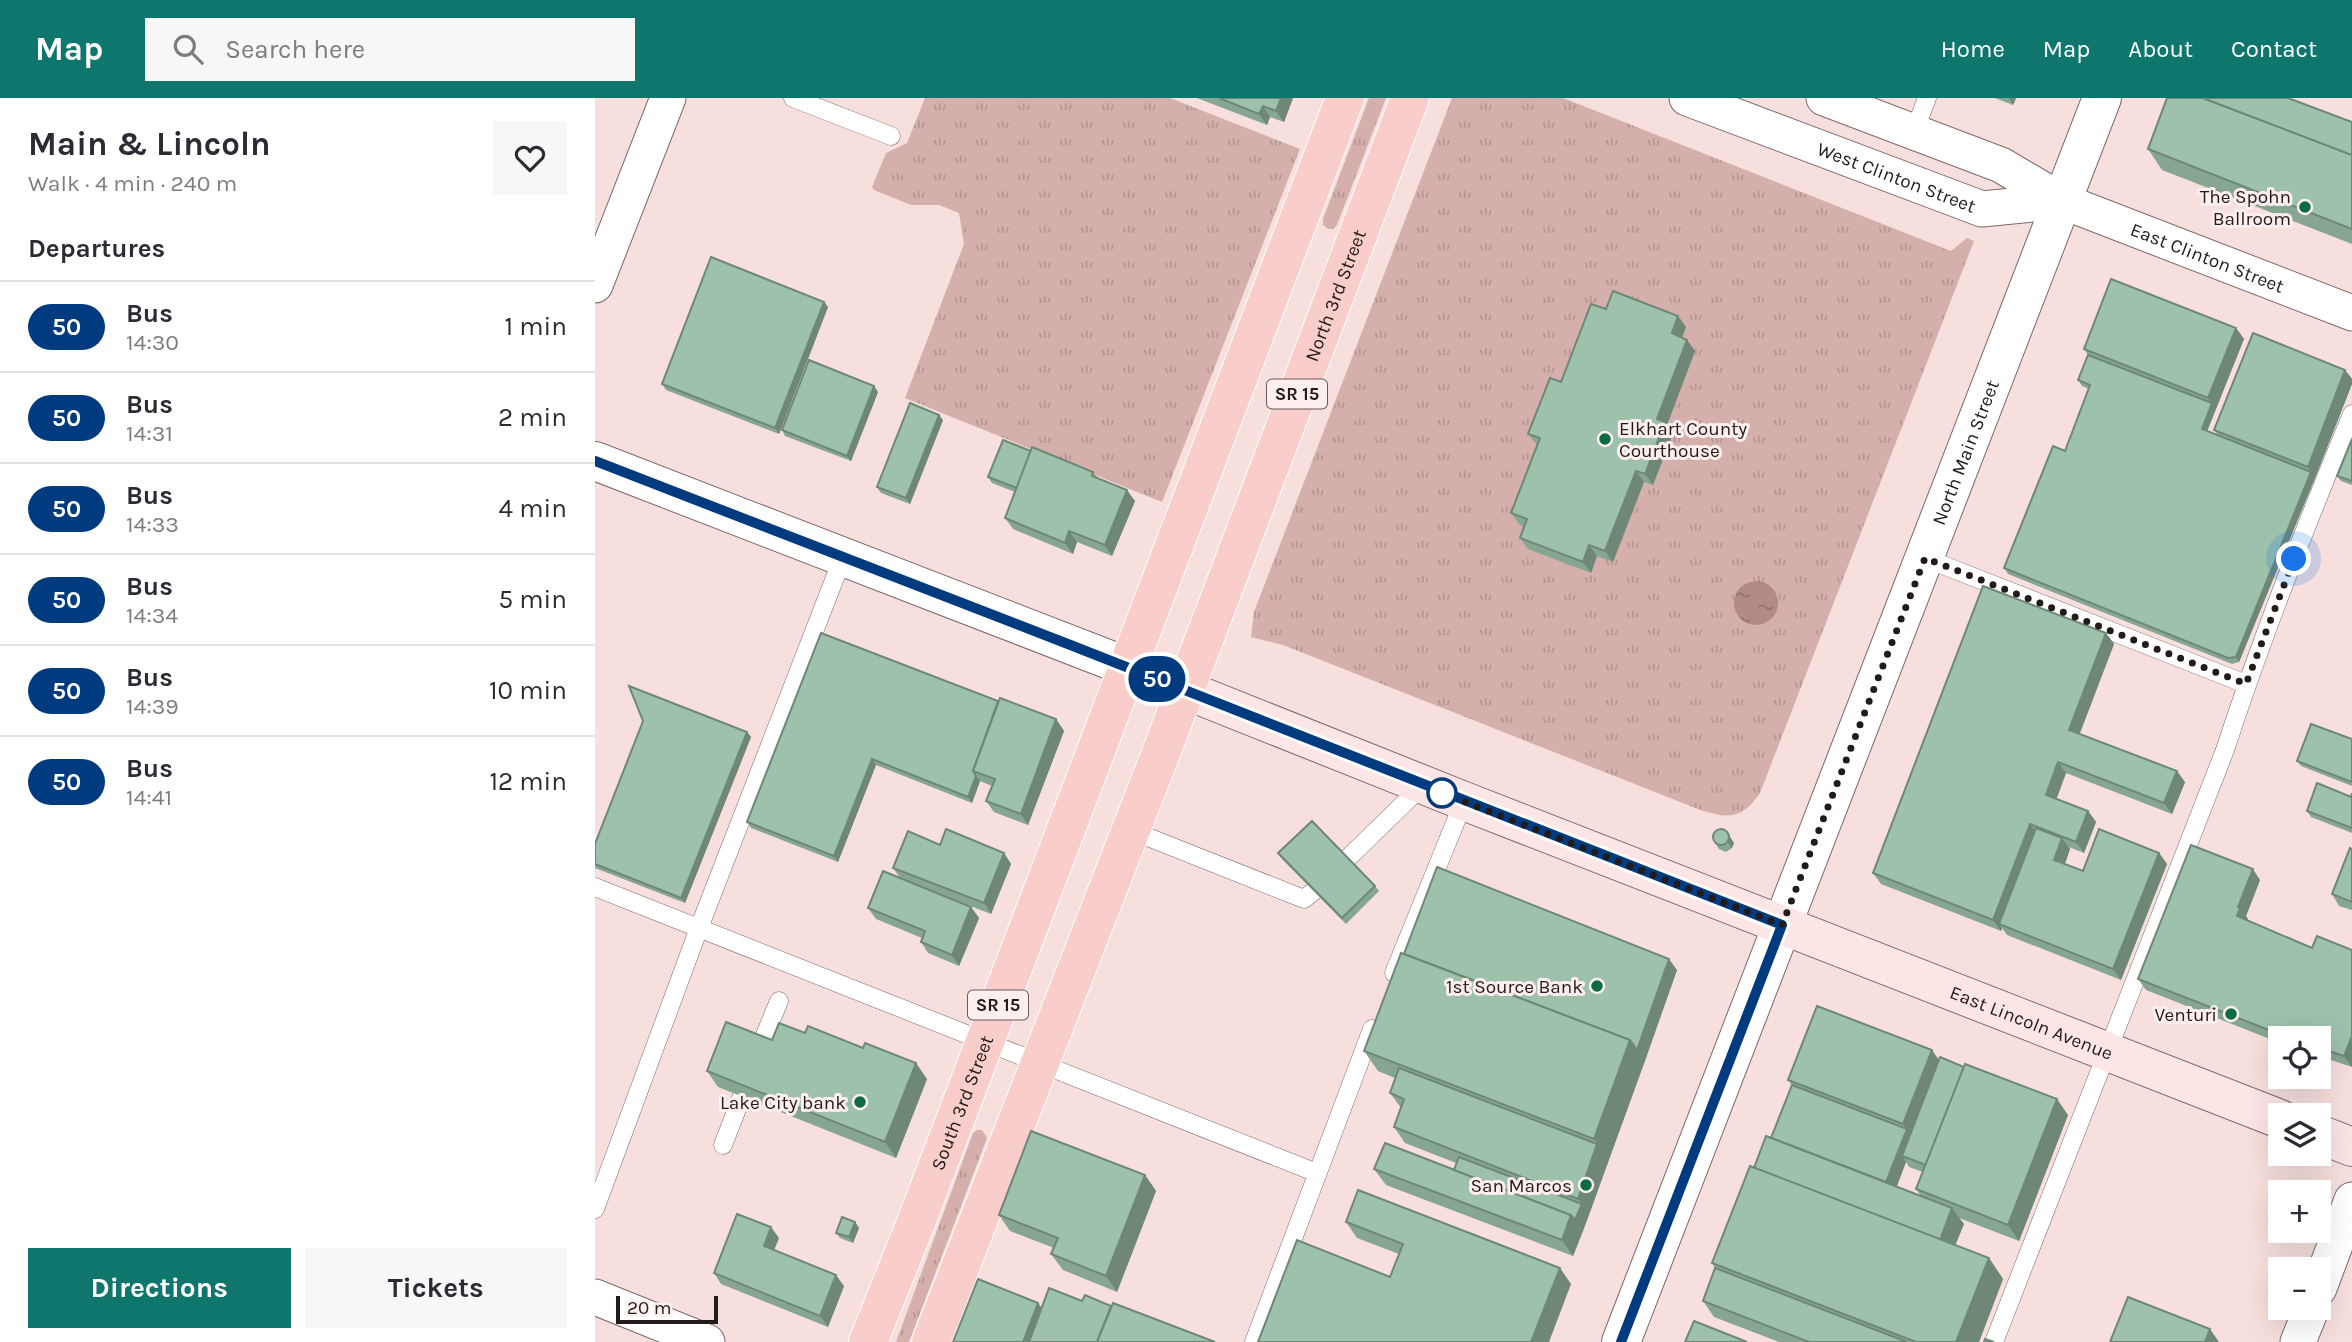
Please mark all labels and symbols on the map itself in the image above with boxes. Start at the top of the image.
street label: West Clinton Street [1814,138,1979,218]
place label: The Spohn Ballroom [2200,186,2291,230]
marker: The Spohn Ballroom [2297,199,2313,215]
street label: East Clinton Street [2127,219,2287,298]
street label: North 3rd Street [1301,227,1371,365]
street label: North Main Street [1928,377,2004,528]
road number: SR 15 [1267,380,1327,408]
place label: Elkhart County Courthouse [1619,418,1747,462]
marker: Elkhart County Courthouse [1597,431,1613,447]
your location [2276,541,2311,576]
line badge: 50 [1125,656,1189,702]
unlabelled marker [1427,778,1457,808]
place label: 1st Source Bank [1446,976,1583,998]
marker: 1st Source Bank [1589,978,1605,994]
street label: East Lincoln Avenue [1947,982,2116,1065]
road number: SR 15 [968,991,1028,1020]
place label: Venturi [2155,1004,2217,1026]
marker: Venturi [2223,1006,2239,1022]
street label: South 3rd Street [927,1032,998,1174]
place label: Lake City bank [720,1092,846,1114]
marker: Lake City bank [852,1094,868,1110]
place label: San Marcos [1470,1175,1572,1197]
marker: San Marcos [1578,1177,1594,1193]
scale bar [616,1293,717,1325]

